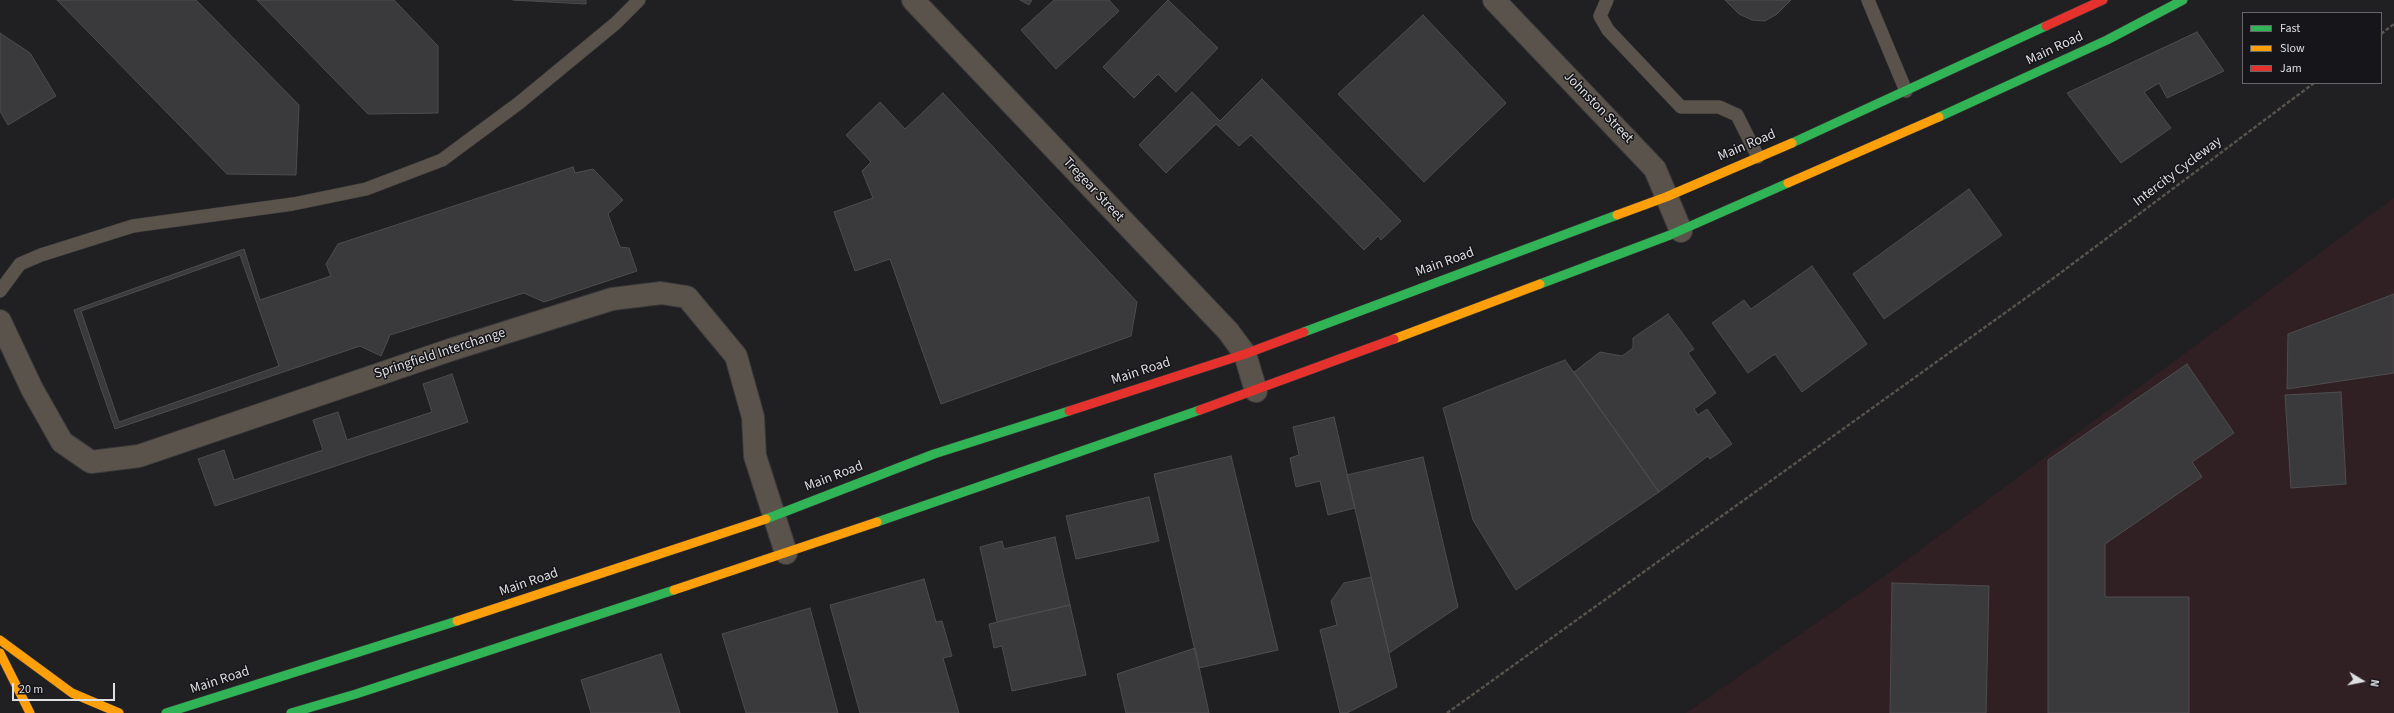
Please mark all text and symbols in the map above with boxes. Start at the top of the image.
legend [2242,12,2382,84]
text: Fast [2280,20,2300,37]
street label: Main Road [2024,28,2086,70]
text: Slow [2280,40,2305,57]
text: Jam [2280,60,2302,77]
street label: Johnston Street [1560,69,1636,147]
street label: Main Road [1716,126,1778,166]
street label: Intercity Cycleway [2131,133,2225,211]
street label: Tregear Street [1059,154,1127,226]
street label: Main Road [1413,245,1477,281]
street label: Springfield Interchange [372,325,508,383]
street label: Main Road [1109,355,1173,389]
street label: Main Road [802,458,866,496]
street label: Main Road [497,565,561,601]
north arrow [2342,661,2382,701]
street label: Main Road [188,664,252,698]
scale bar [14,675,117,701]
text: N [2366,678,2382,688]
text: 20 m [19,681,43,698]

